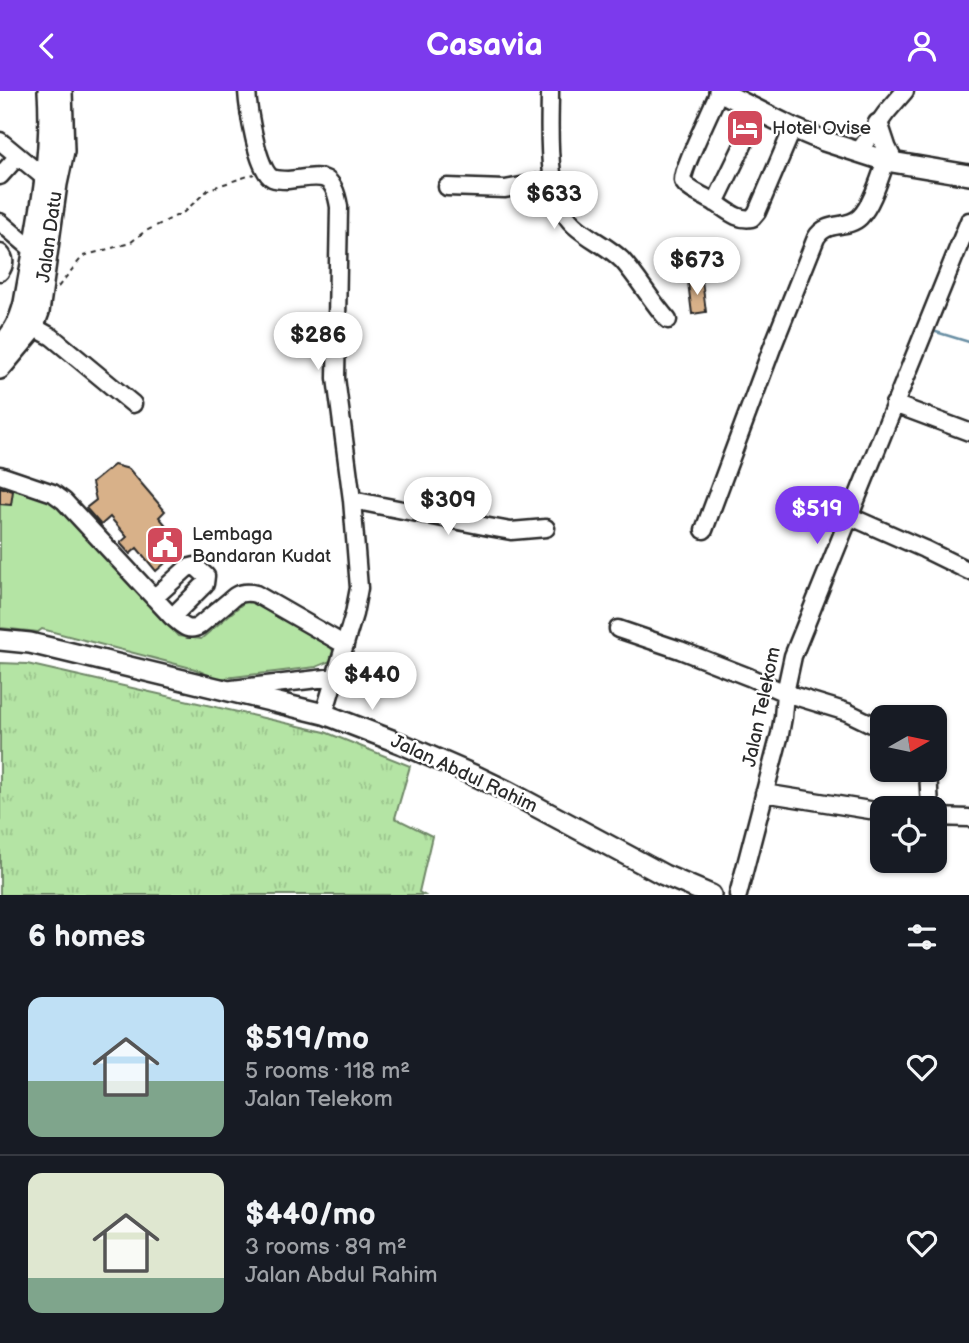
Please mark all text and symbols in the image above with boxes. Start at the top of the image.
text: Casavia [426,26,543,65]
icon: back [28,27,66,65]
icon: person [903,27,941,65]
hotel icon: Hotel Ovise [724,107,766,149]
place label: Hotel Ovise [772,117,871,140]
pin: $633 [513,171,595,231]
text: $633 [526,180,582,208]
street label: Jalan Datu [32,190,68,284]
pin: $673 [656,237,738,297]
text: $673 [669,246,725,274]
pin: $286 [277,313,359,372]
text: $286 [290,321,346,349]
pin: $309 [407,477,489,537]
text: $309 [420,486,476,514]
pin: $519 [776,487,858,546]
text: $519 [791,495,843,523]
place label: Lembaga Bandaran Kudat [192,523,331,568]
public building icon: Lembaga Bandaran Kudat [144,524,186,566]
street label: Jalan Telekom [738,645,786,769]
pin: $440 [331,653,413,712]
text: $440 [344,661,400,689]
north arrow [870,705,947,782]
map controls [870,705,947,873]
street label: Jalan Abdul Rahim [387,730,541,818]
button: locate [870,796,947,873]
icon: filters [903,918,941,956]
text: 6 homes [28,919,145,955]
text: $519/mo [245,1021,369,1057]
icon: home [84,1025,168,1109]
icon: heart [903,1048,941,1086]
text: 5 rooms · 118 m² [245,1057,410,1085]
text: Jalan Telekom [245,1085,393,1113]
text: $440/mo [245,1197,376,1233]
icon: home [84,1201,168,1285]
icon: heart [903,1224,941,1262]
text: 3 rooms · 89 m² [245,1233,407,1261]
text: Jalan Abdul Rahim [245,1261,438,1289]

